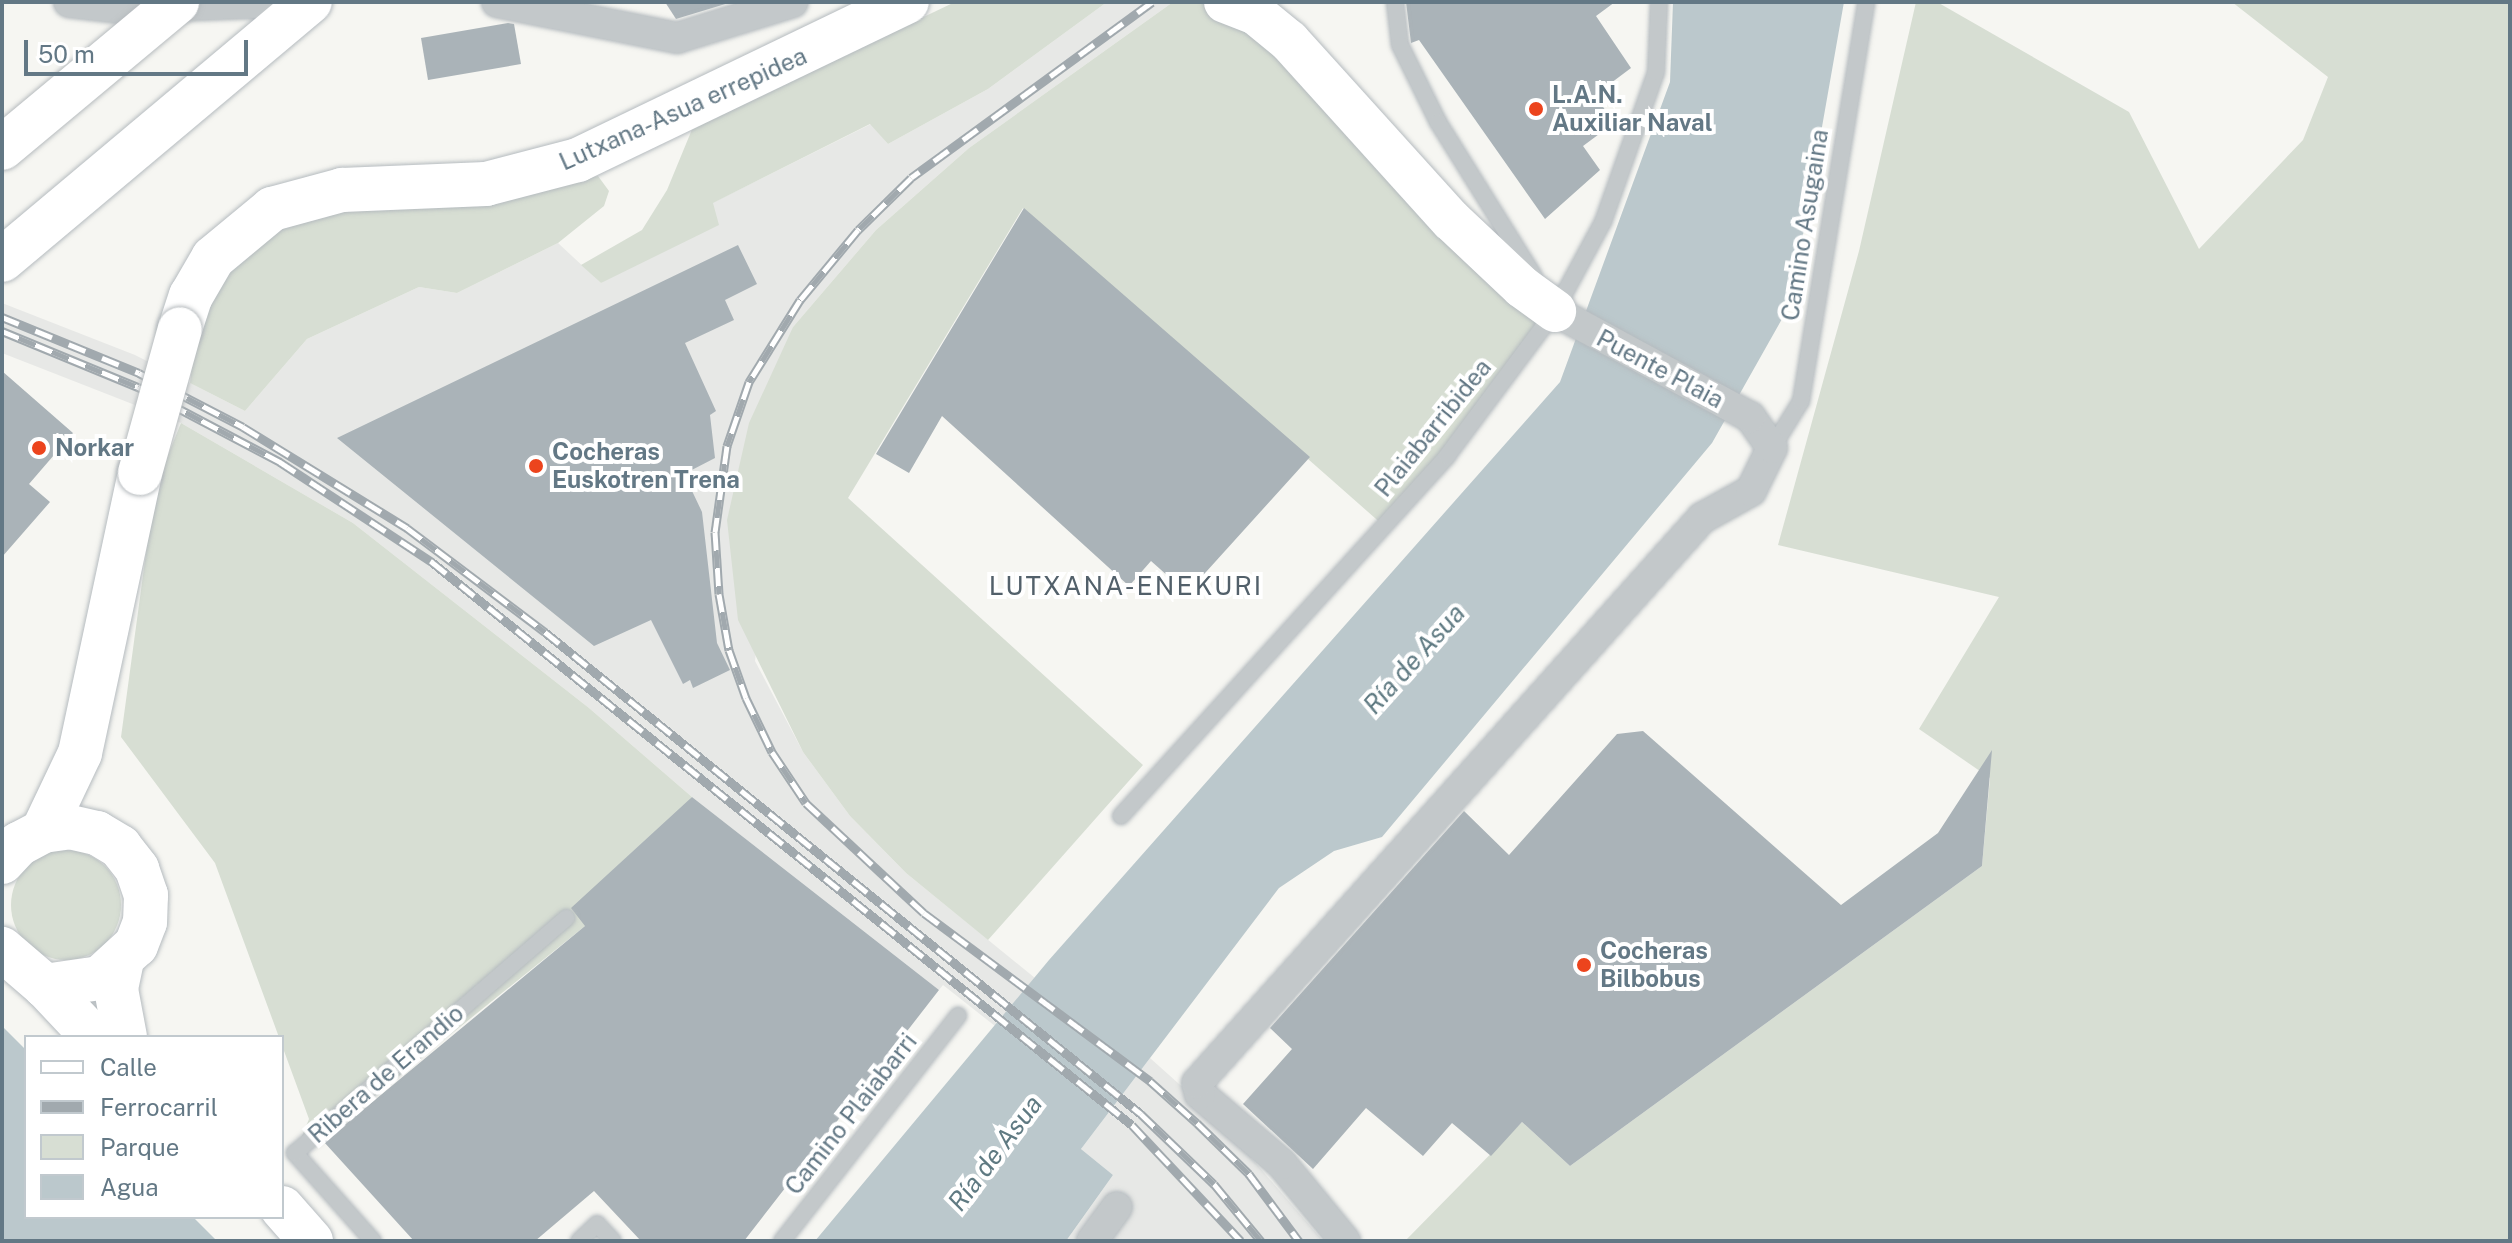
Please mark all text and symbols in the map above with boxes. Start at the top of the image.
scale bar [28,24,252,74]
text: 50 m [38,40,95,68]
street label: Lutxana-Asua errepidea [555,41,811,177]
place label: L.A.N. Auxiliar Naval [1552,81,1713,137]
marker: L.A.N. Auxiliar Naval [1527,100,1545,118]
street label: Camino Asugaina [1776,127,1834,323]
street label: Puente Plaia [1592,324,1728,414]
street label: Plaiabarribidea [1369,353,1497,503]
place label: Norkar [55,434,134,462]
place label: Cocheras Euskotren Trena [552,438,740,494]
marker: Norkar [30,439,48,457]
marker: Cocheras Euskotren Trena [527,457,545,475]
district label: LUTXANA-ENEKURI [989,570,1263,602]
water label: Ría de Asua [1356,598,1472,720]
place label: Cocheras Bilbobus [1600,937,1708,993]
marker: Cocheras Bilbobus [1575,956,1593,974]
street label: Ribera de Erandio [302,999,470,1149]
street label: Camino Plaiabarri [779,1028,923,1200]
legend [24,1035,284,1219]
text: Calle [100,1053,157,1081]
water label: Ría de Asua [941,1089,1049,1217]
text: Ferrocarril [100,1093,218,1121]
text: Parque [100,1133,179,1161]
text: Agua [100,1173,158,1201]

